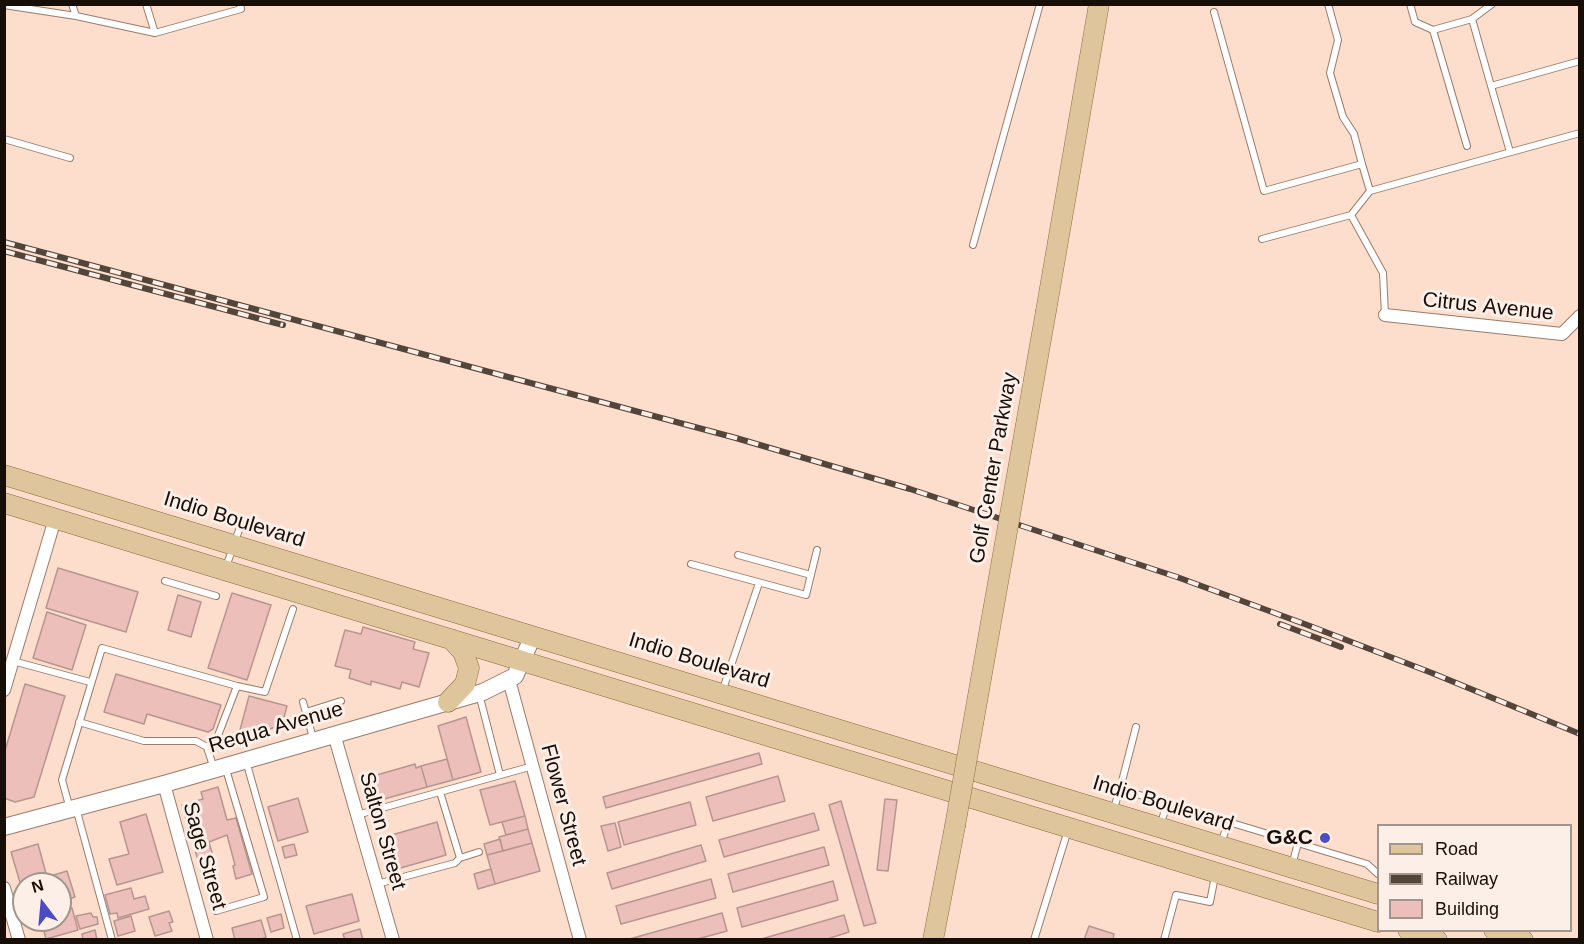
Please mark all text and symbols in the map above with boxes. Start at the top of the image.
street label: Citrus Avenue [1421,288,1555,326]
street label: Golf Center Parkway [965,370,1023,566]
street label: Indio Boulevard [161,487,307,553]
street label: Indio Boulevard [626,628,772,694]
street label: Requa Avenue [206,697,346,759]
street label: Flower Street [535,741,591,869]
street label: Salton Street [353,769,411,893]
street label: Indio Boulevard [1090,771,1236,837]
street label: Sage Street [177,799,231,913]
legend [1377,824,1572,932]
place label: G&C [1266,825,1313,851]
marker: G&C [1318,831,1332,845]
text: Road [1435,839,1478,859]
text: Railway [1435,869,1498,889]
north arrow [12,872,72,932]
text: N [30,876,45,896]
text: Building [1435,899,1499,919]

